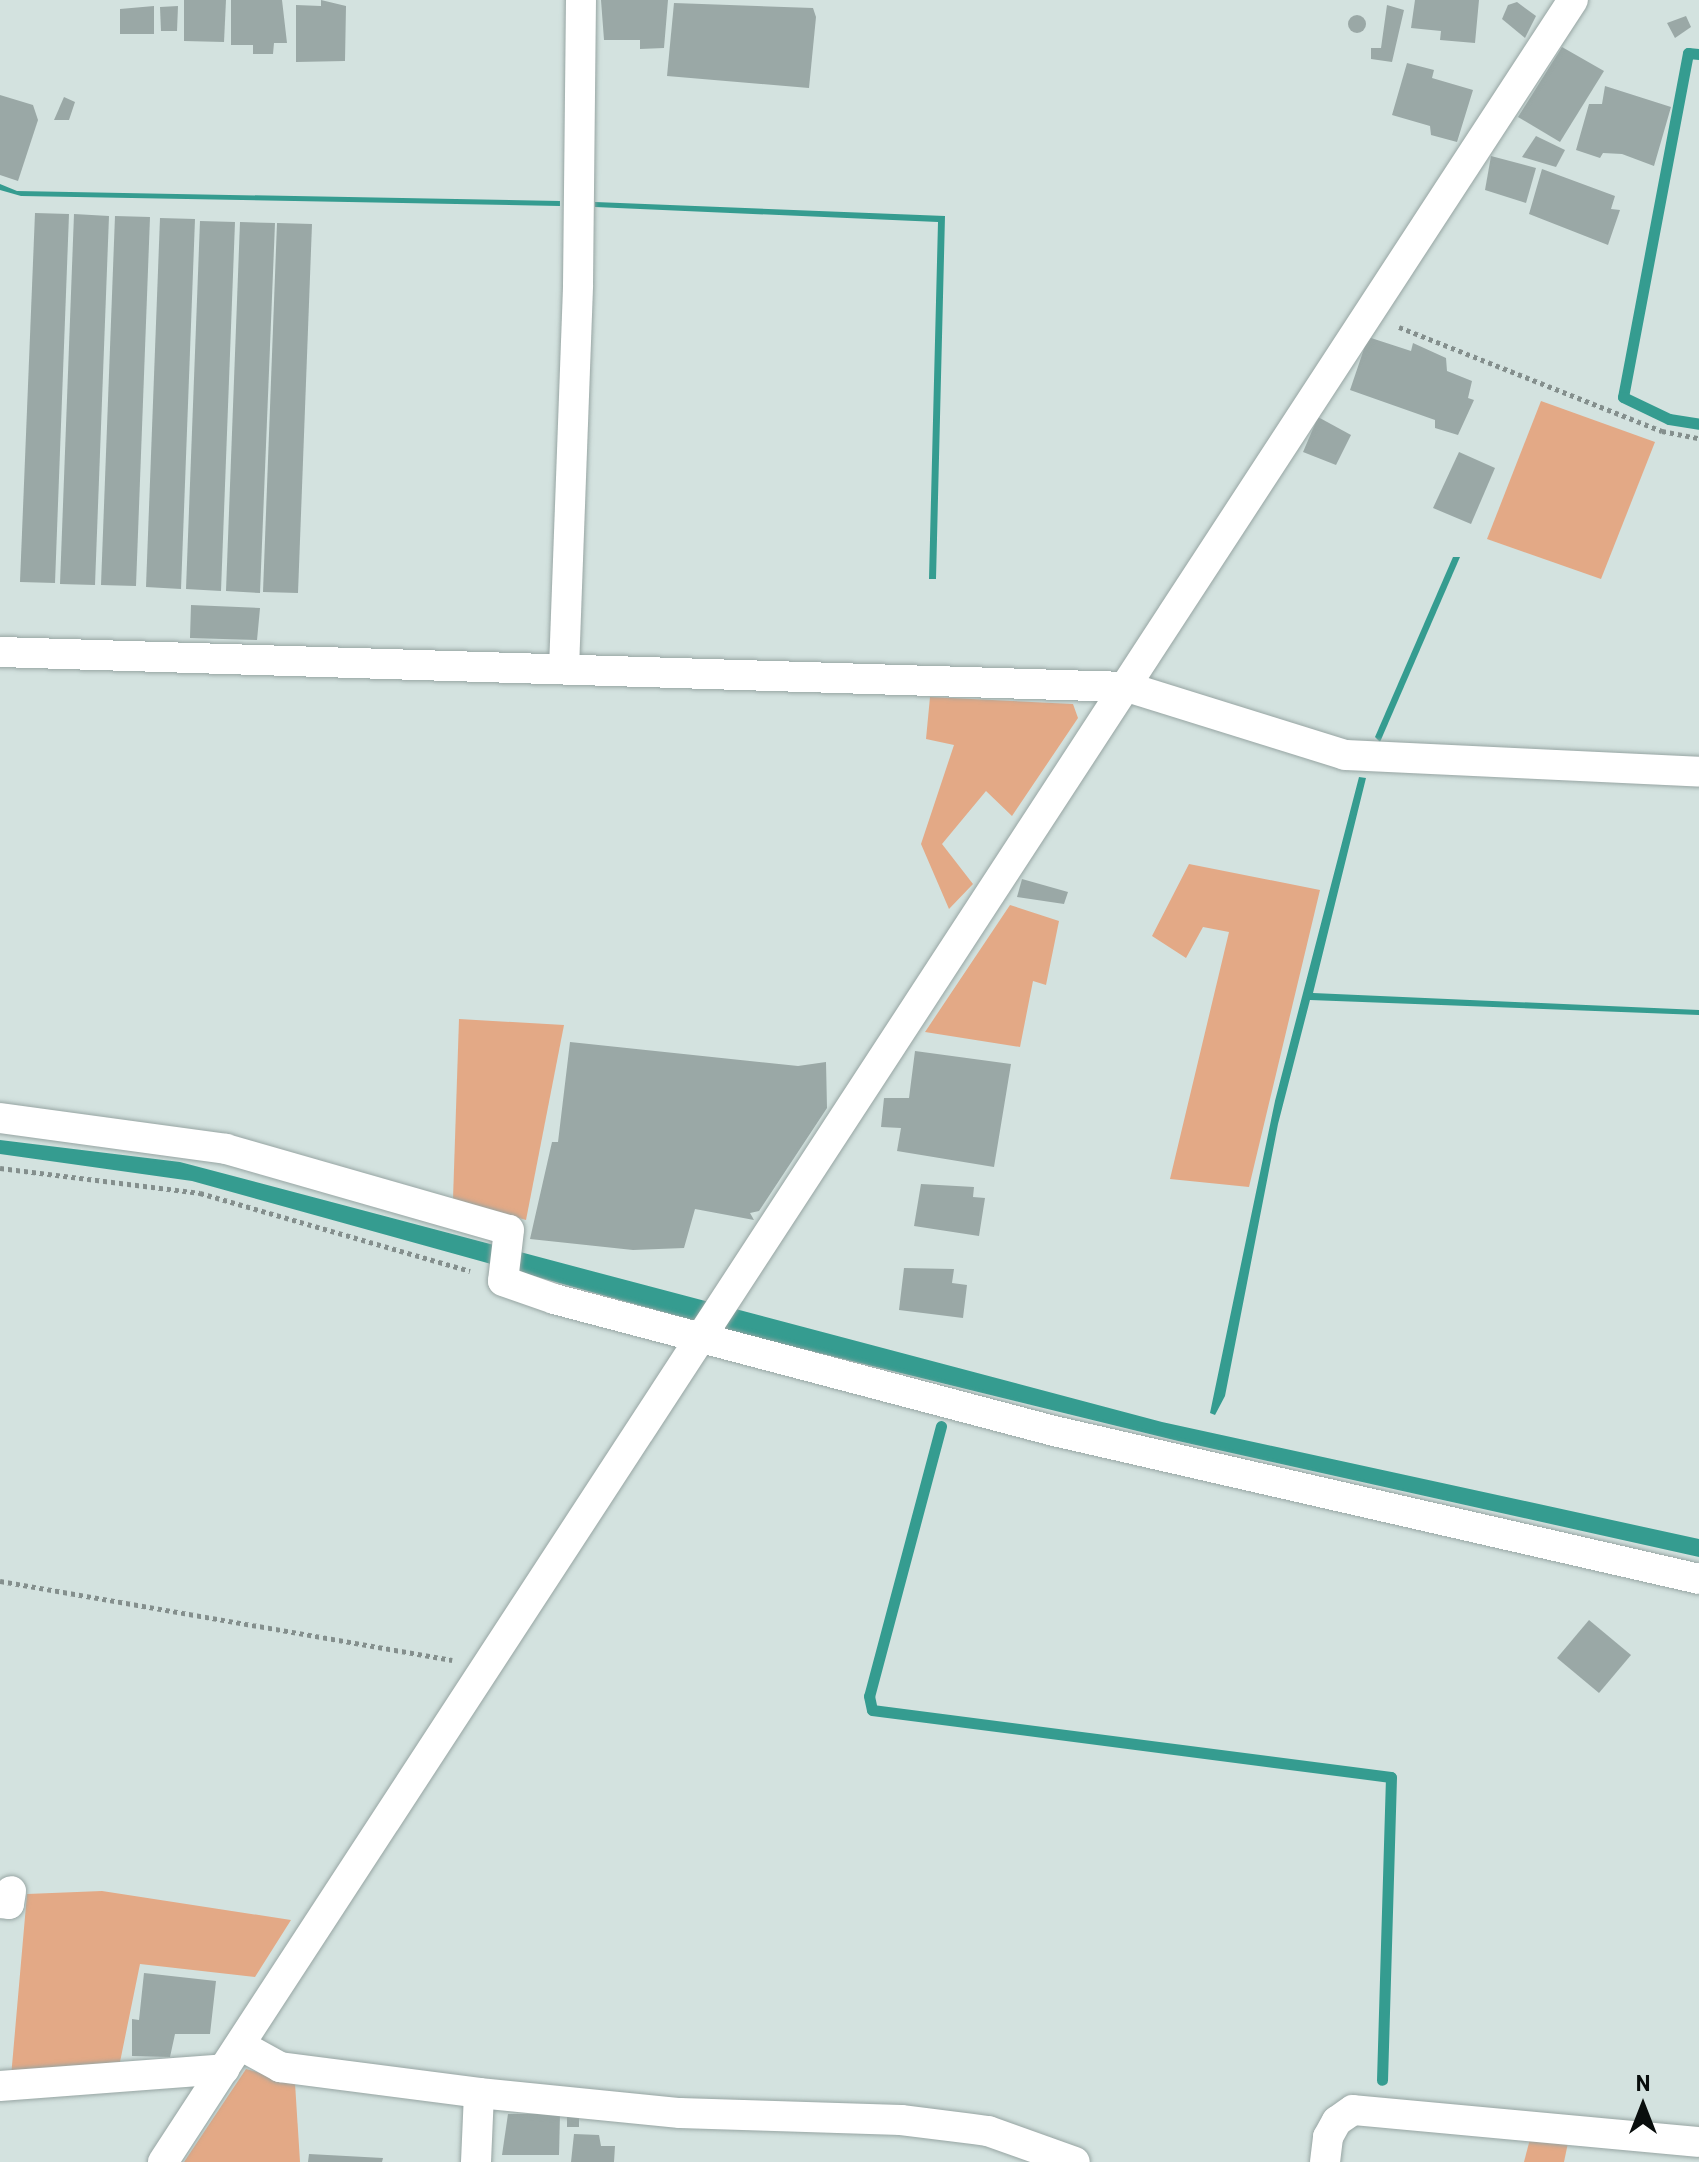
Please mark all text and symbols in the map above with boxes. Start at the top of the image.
north arrow [1603,2066,1683,2146]
text: N [1636,2069,1650,2095]

